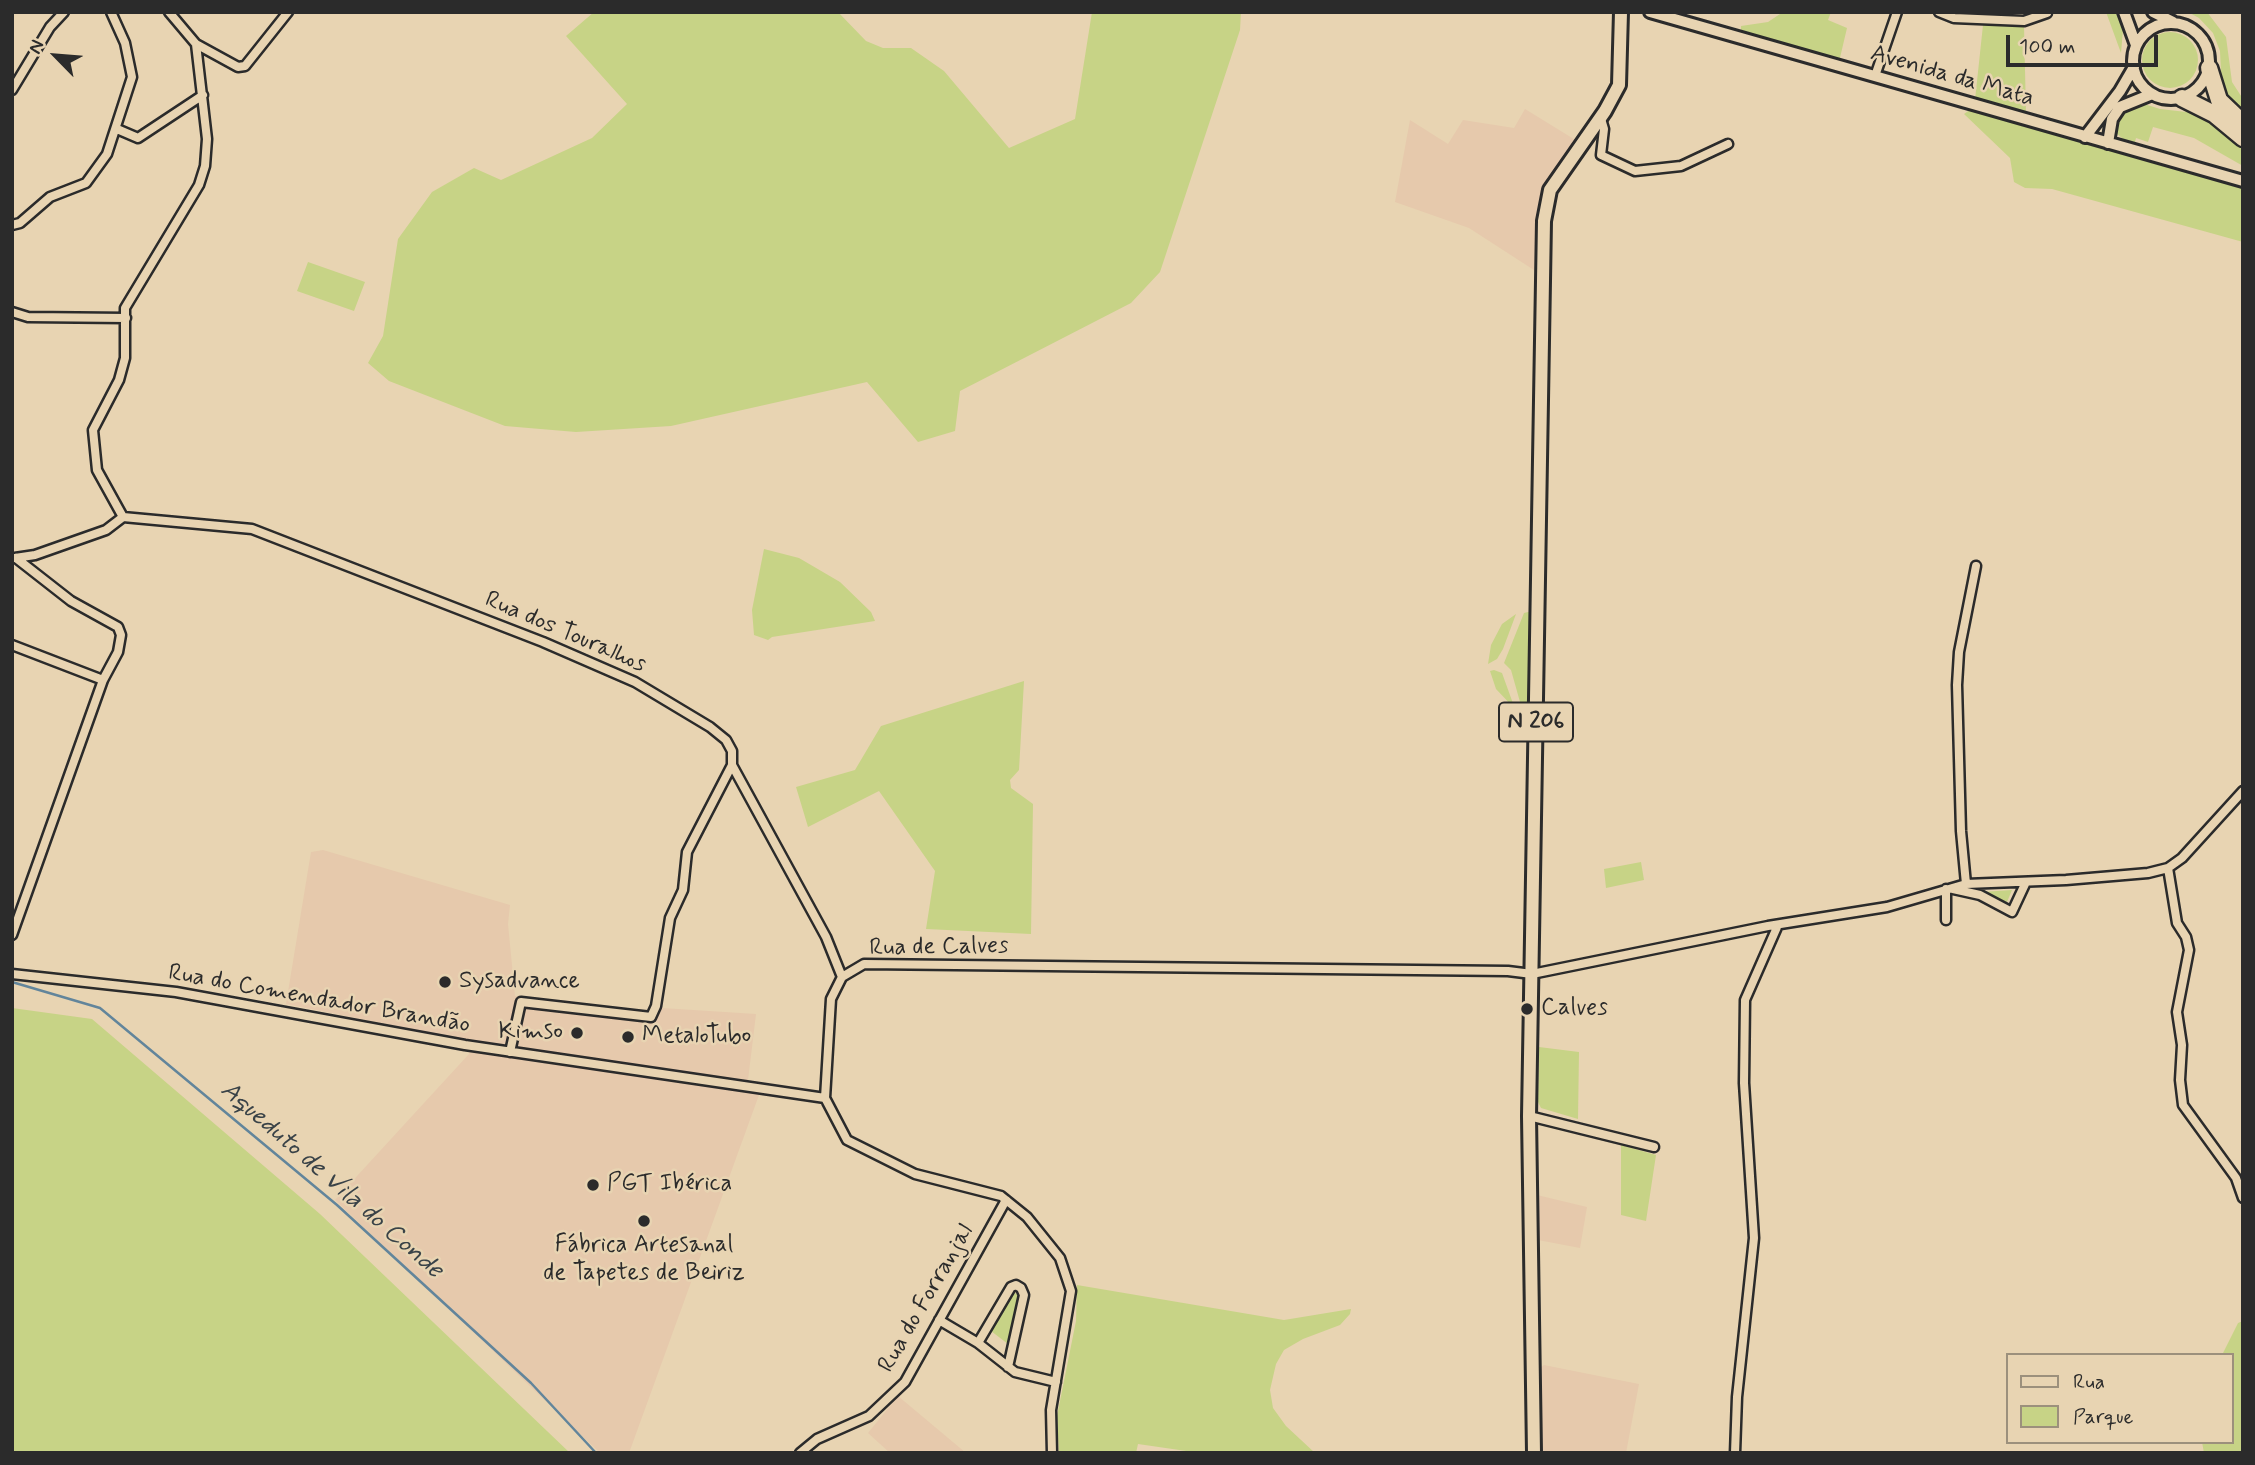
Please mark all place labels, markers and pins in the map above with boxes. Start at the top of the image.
place label: Sysadvance [459,968,580,996]
marker: Sysadvance [437,974,453,990]
place label: Calves [1541,995,1608,1023]
marker: Calves [1519,1001,1535,1017]
place label: Kimso [499,1019,563,1047]
place label: MetaloTubo [642,1023,751,1051]
marker: Kimso [569,1025,585,1041]
marker: MetaloTubo [620,1029,636,1045]
place label: PGT Ibérica [607,1171,732,1199]
marker: PGT Ibérica [585,1177,601,1193]
marker: Fábrica Artesanal de Tapetes de Beiriz [636,1213,652,1229]
place label: Fábrica Artesanal de Tapetes de Beiriz [543,1232,745,1288]

